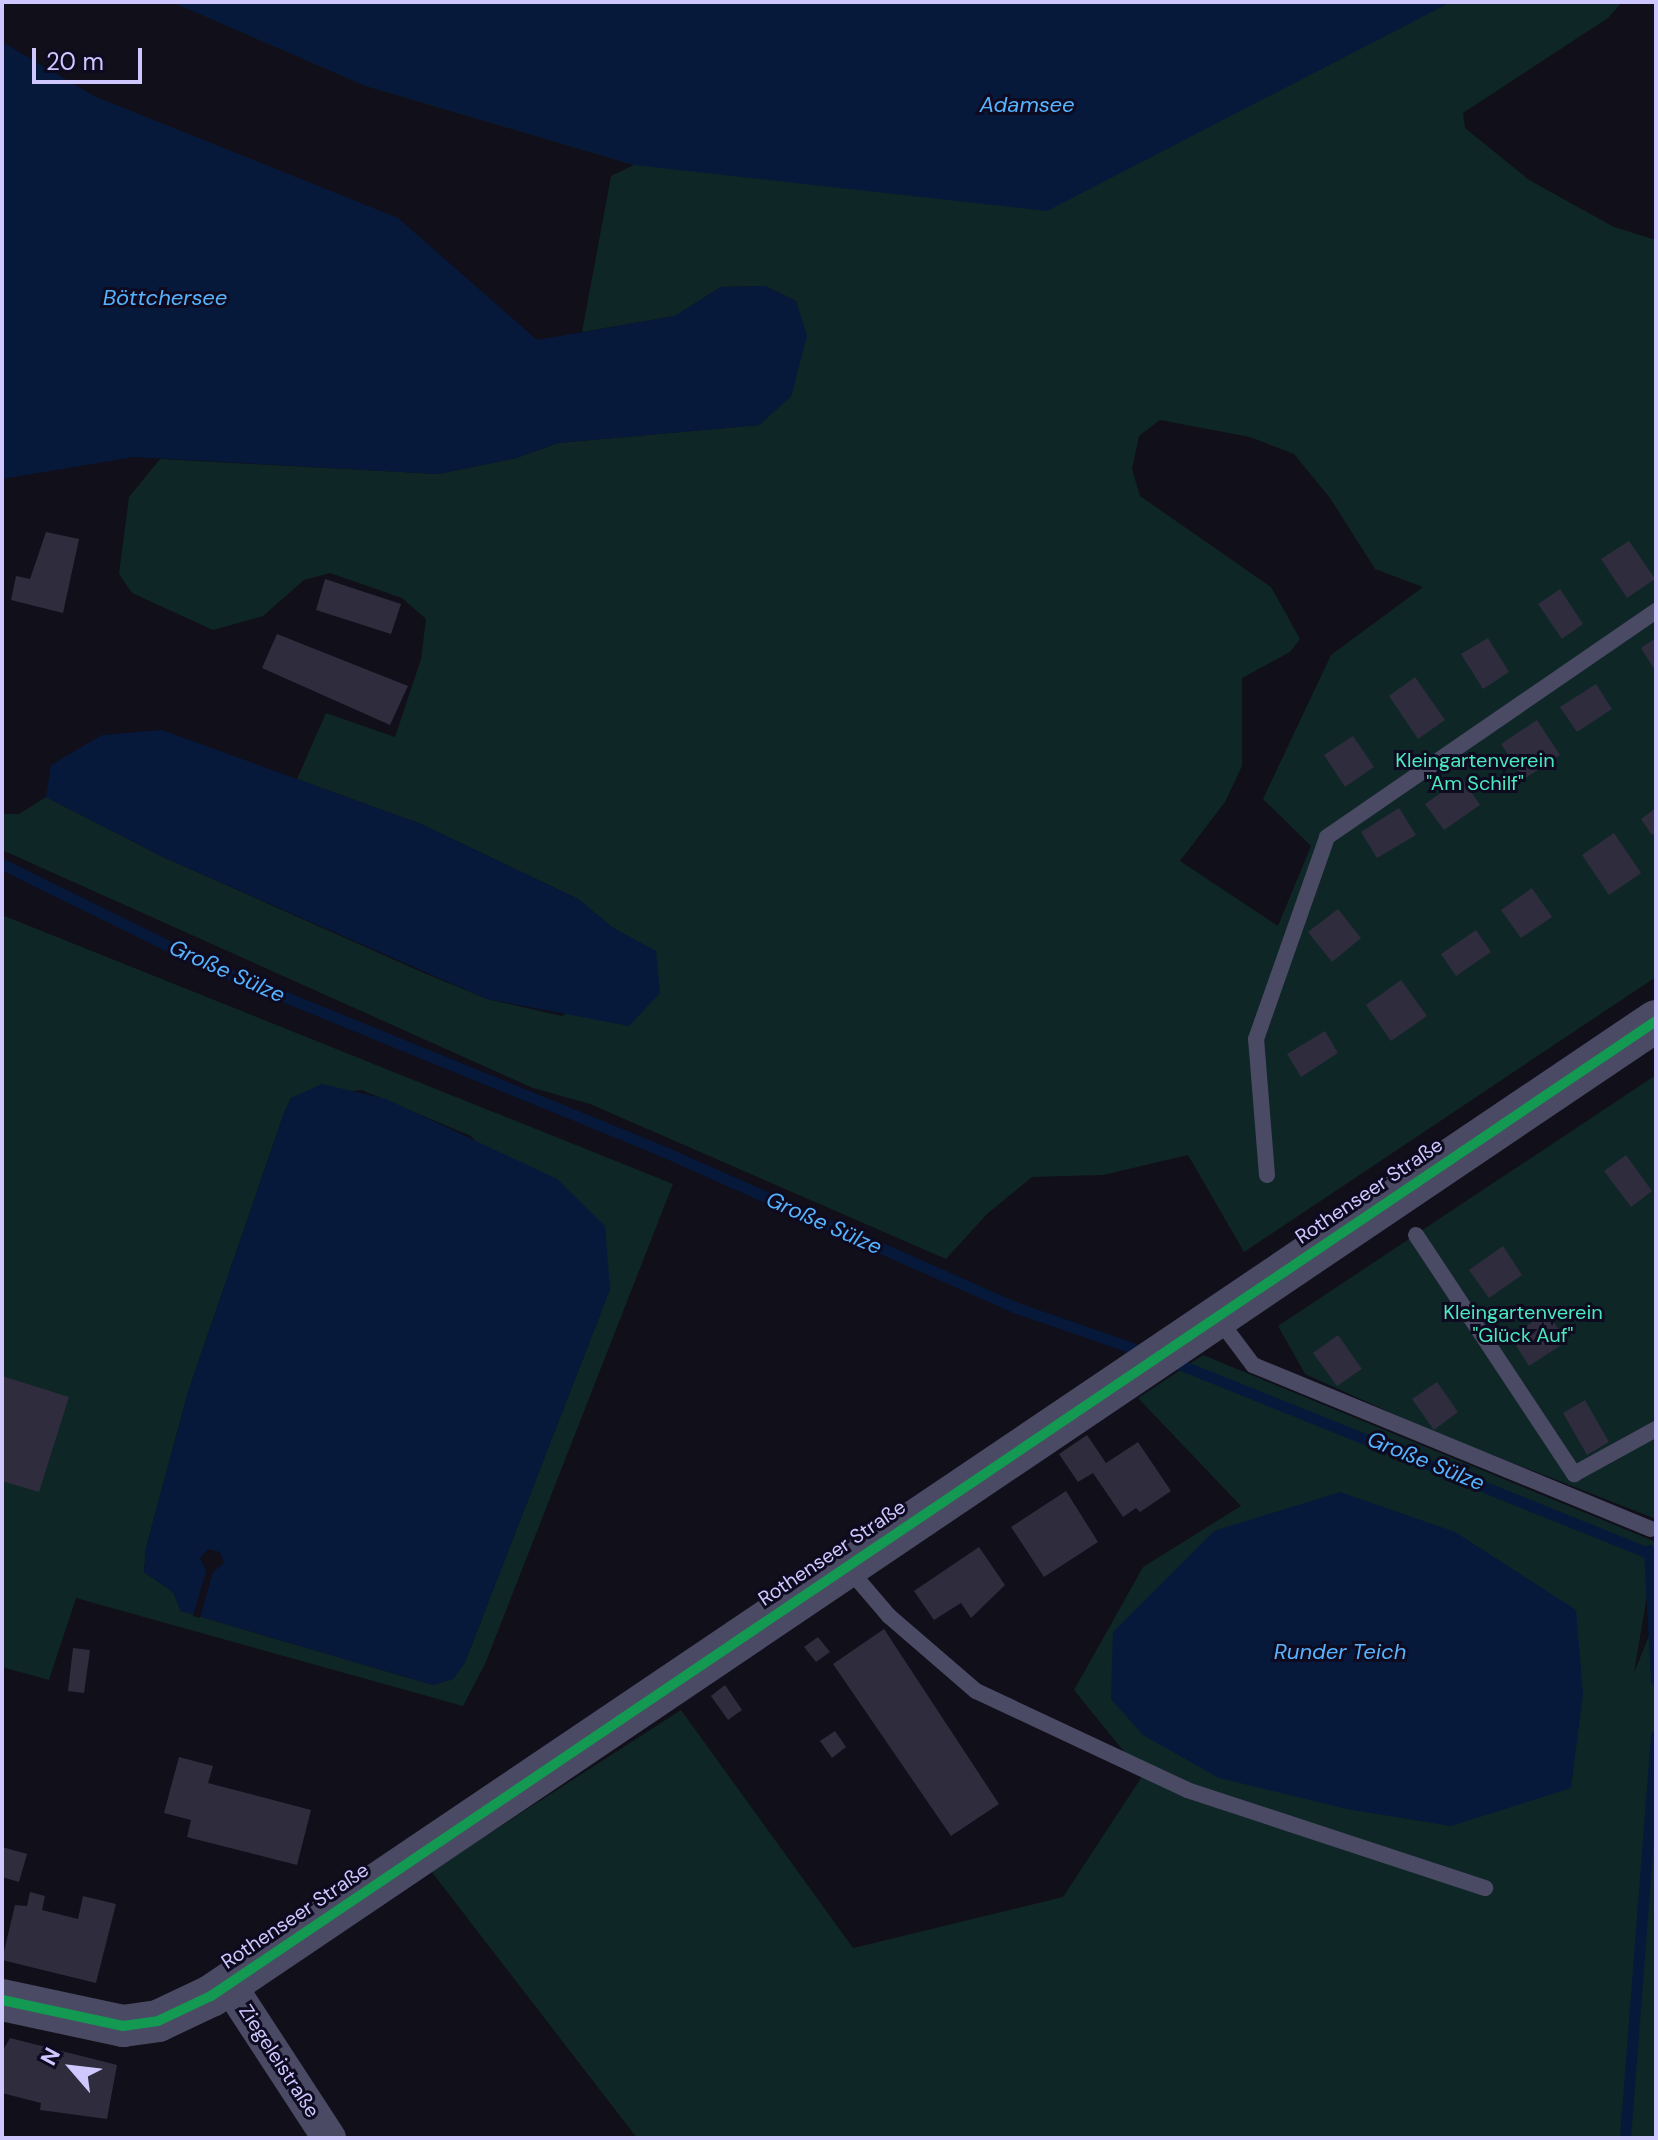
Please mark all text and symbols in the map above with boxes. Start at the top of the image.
scale bar [36,32,146,82]
text: 20 m [46,46,104,77]
water label: Adamsee [979,92,1075,118]
water label: Böttchersee [103,285,227,311]
park label: Kleingartenverein "Am Schilf" [1395,749,1555,796]
water label: Große Sülze [165,934,289,1008]
street label: Rothenseer Straße [1291,1133,1447,1249]
water label: Große Sülze [762,1186,886,1260]
park label: Kleingartenverein "Glück Auf" [1443,1301,1603,1348]
water label: Große Sülze [1364,1426,1488,1496]
street label: Rothenseer Straße [754,1495,910,1611]
water label: Runder Teich [1274,1639,1406,1665]
street label: Rothenseer Straße [217,1858,373,1974]
street label: Ziegeleistraße [234,2000,324,2122]
north arrow [32,2028,112,2108]
text: N [34,2043,67,2070]

